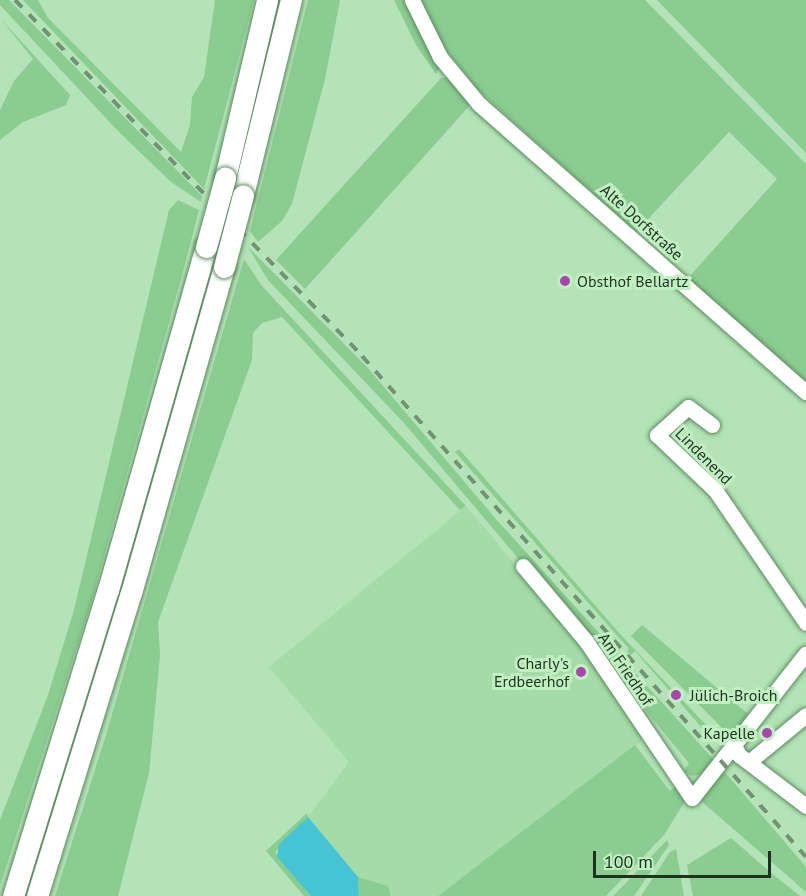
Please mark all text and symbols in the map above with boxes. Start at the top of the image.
street label: Alte Dorfstraße [597,180,687,264]
place label: Obsthof Bellartz [577,271,689,291]
marker: Obsthof Bellartz [558,274,572,288]
street label: Lindenend [672,424,736,488]
street label: Am Friedhof [595,629,657,709]
place label: Charly's Erdbeerhof [494,653,569,691]
marker: Charly's Erdbeerhof [574,665,588,679]
place label: Jülich-Broich [690,685,778,705]
marker: Jülich-Broich [667,686,685,704]
place label: Kapelle [703,723,755,743]
marker: Kapelle [760,726,774,740]
scale bar [596,839,774,877]
text: 100 m [604,850,653,873]

